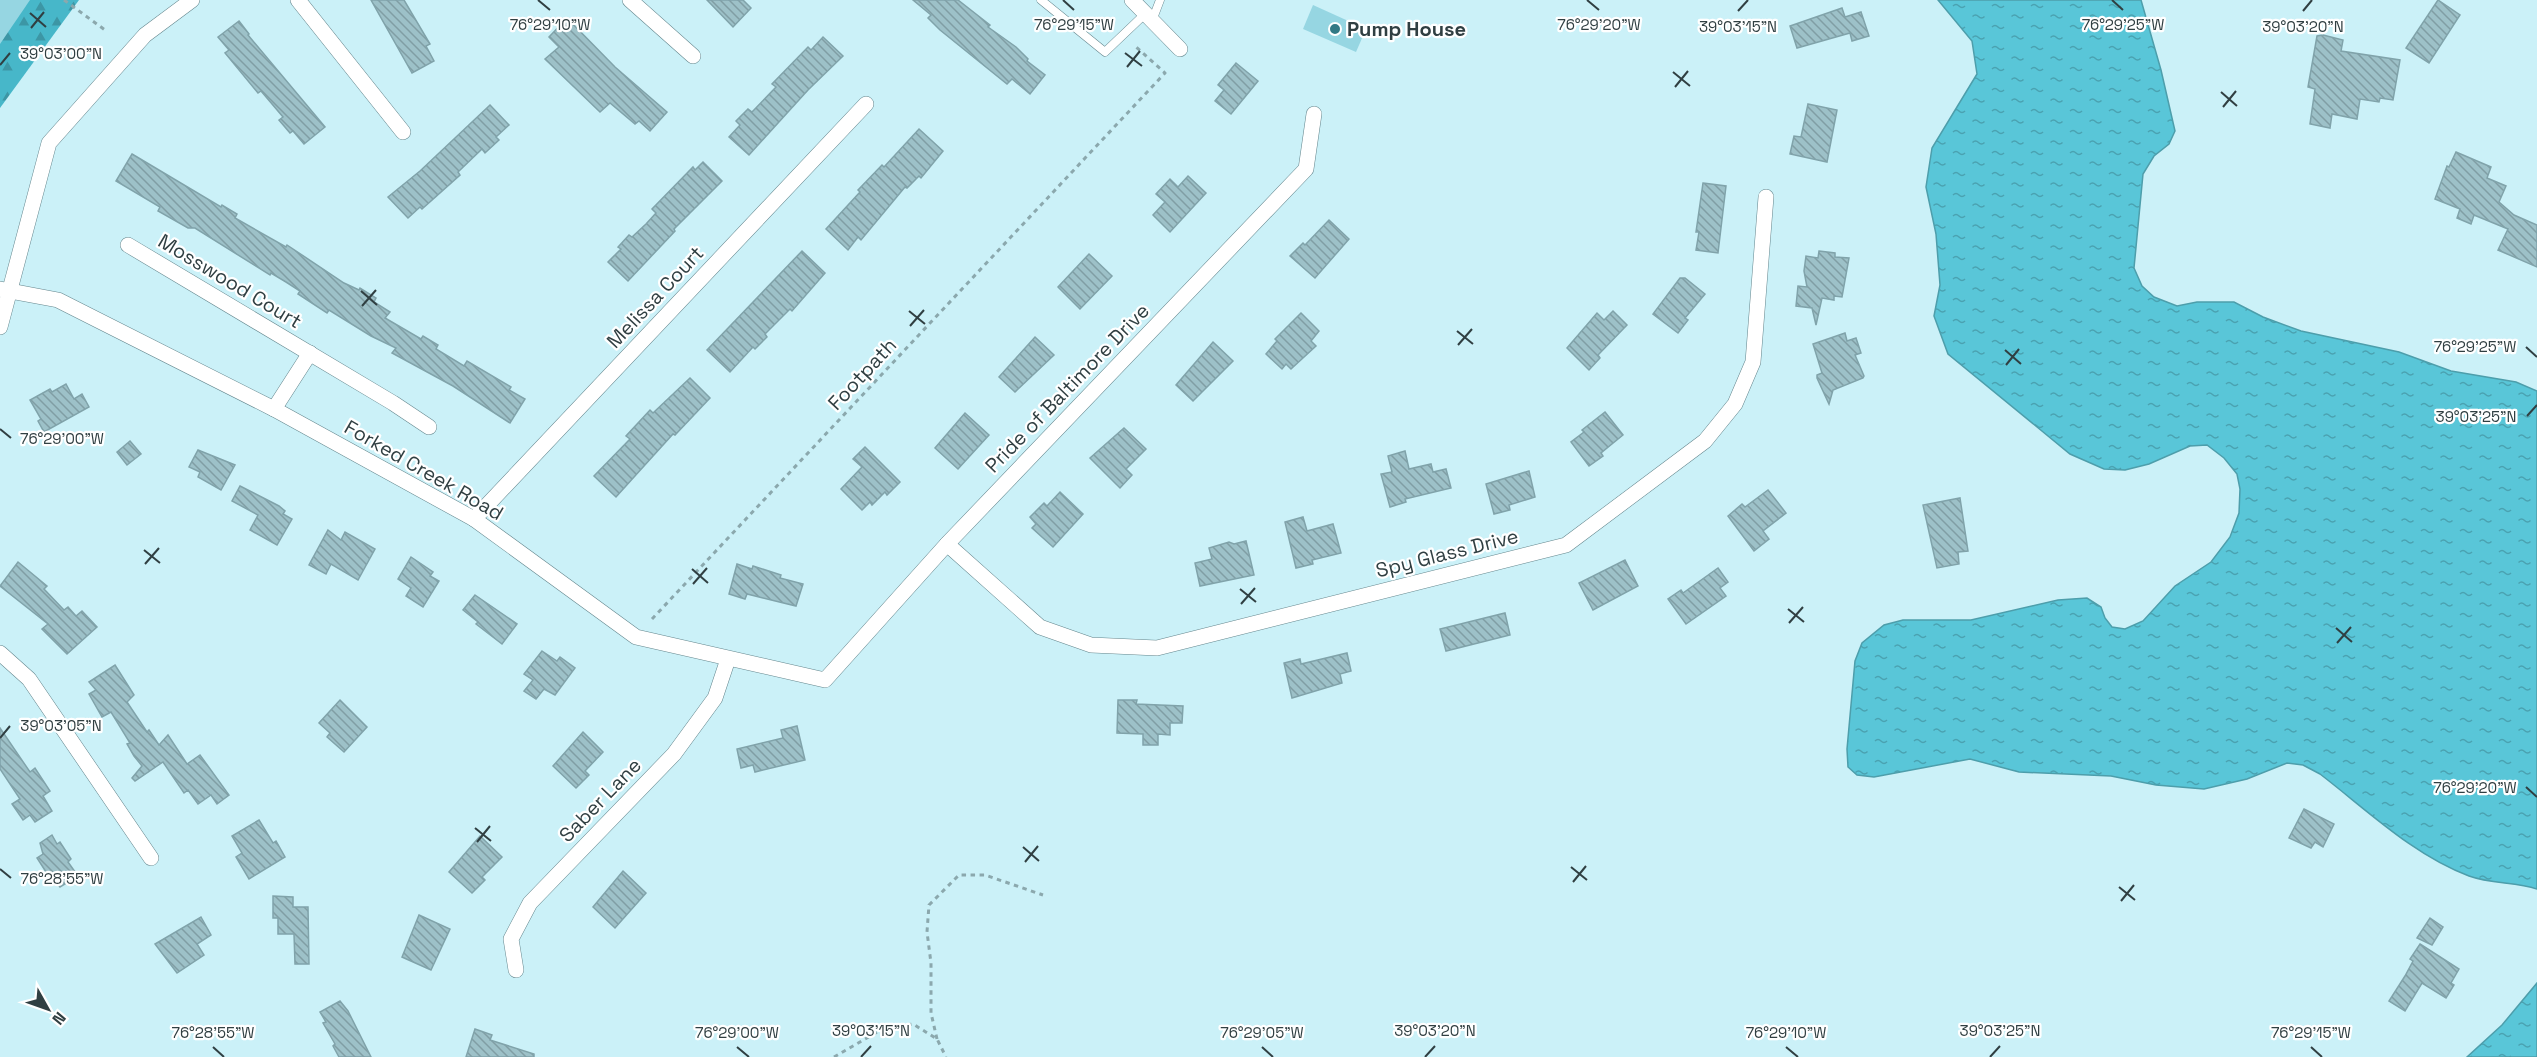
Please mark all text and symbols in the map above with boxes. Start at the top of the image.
text: 76°29'10"W [510,15,590,34]
text: 76°29'15"W [1034,15,1114,34]
text: 76°29'20"W [1557,15,1641,34]
text: 76°29'25"W [2082,15,2164,34]
place label: Pump House [1347,16,1466,42]
text: 39°03'15"N [1699,17,1777,36]
text: 39°03'20"N [2262,17,2344,36]
marker: Pump House [1328,22,1342,36]
text: 39°03'00"N [20,44,102,63]
street label: Mosswood Court [153,228,307,334]
street label: Melissa Court [601,240,709,354]
street label: Pride of Baltimore Drive [979,298,1155,478]
street label: Footpath [822,332,902,416]
text: 76°29'25"W [2434,337,2516,356]
text: 39°03'25"N [2436,407,2516,426]
street label: Forked Creek Road [340,414,508,526]
text: 76°29'00"W [20,429,104,448]
street label: Spy Glass Drive [1373,523,1521,583]
text: 39°03'05"N [20,716,102,735]
street label: Saber Lane [553,752,647,848]
text: 76°29'20"W [2433,778,2517,797]
text: 76°28'55"W [21,869,103,888]
north arrow [18,979,78,1039]
text: N [48,1007,71,1029]
text: 39°03'15"N [832,1021,910,1040]
text: 39°03'20"N [1394,1021,1476,1040]
text: 39°03'25"N [1960,1021,2040,1040]
text: 76°28'55"W [172,1023,254,1042]
text: 76°29'00"W [695,1023,779,1042]
text: 76°29'05"W [1220,1023,1304,1042]
text: 76°29'10"W [1746,1023,1826,1042]
text: 76°29'15"W [2271,1023,2351,1042]

